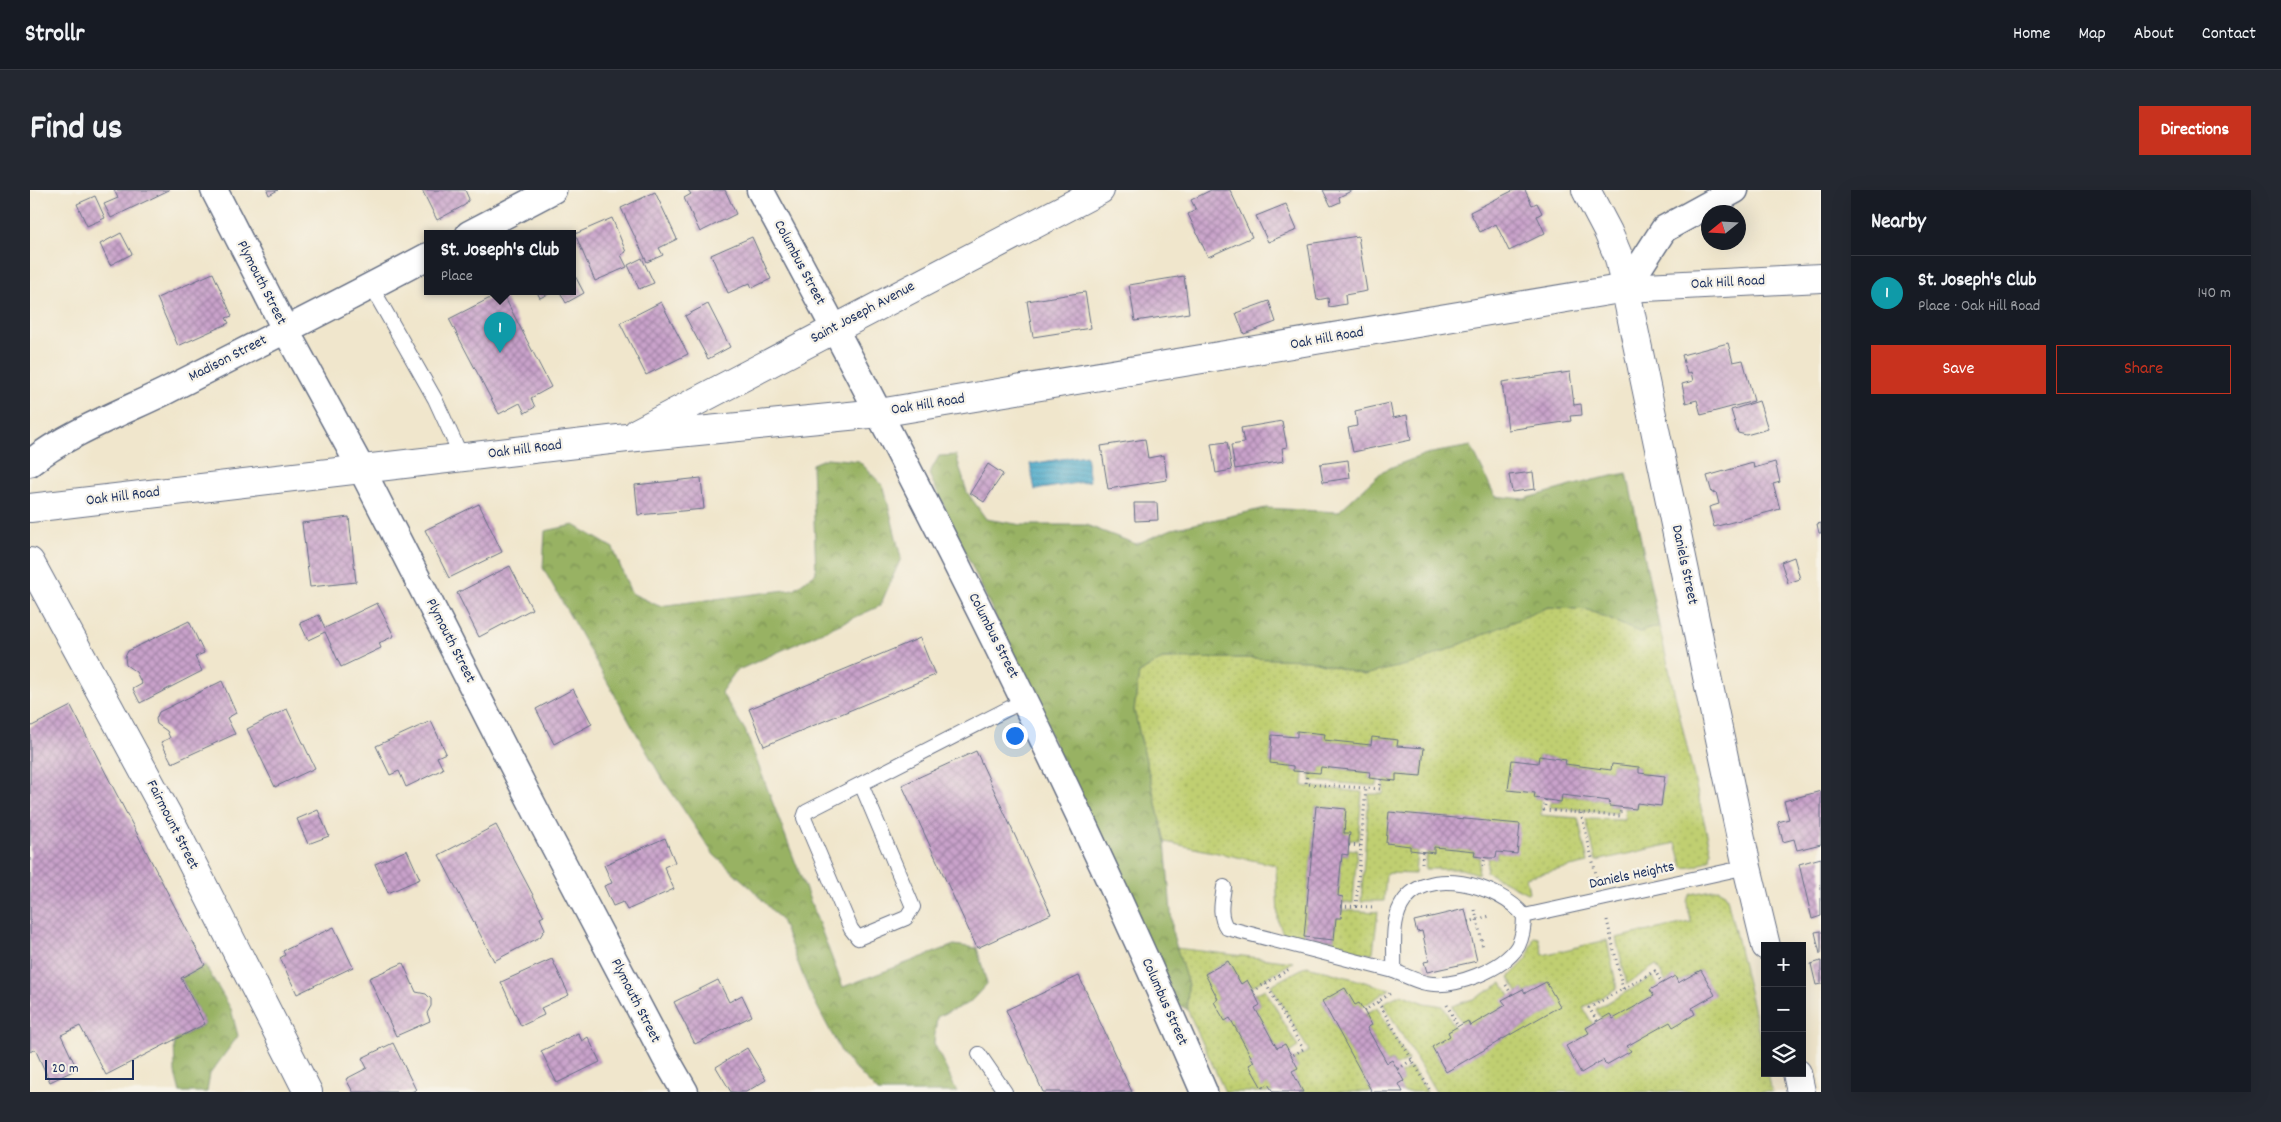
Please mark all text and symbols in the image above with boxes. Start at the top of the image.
text: Strollr [25,18,84,52]
text: Home [2013,22,2050,47]
text: Map [2078,22,2106,47]
text: About [2134,22,2174,47]
text: Contact [2202,22,2256,47]
text: Find us [30,105,122,155]
button: Directions [2139,106,2251,155]
north arrow [1701,205,1746,250]
text: Nearby [1871,208,1926,238]
street label: Columbus Street [767,217,831,310]
popup [424,230,576,295]
street label: Plymouth Street [230,237,292,329]
text: St. Joseph's Club [441,238,559,265]
text: Place [441,265,473,288]
text: St. Joseph's Club [1918,268,2037,295]
street label: Oak Hill Road [1690,270,1766,296]
street label: Saint Joseph Avenue [807,276,920,350]
text: 1 [1885,282,1889,305]
text: 140 m [2197,282,2231,305]
text: Place · Oak Hill Road [1918,295,2040,318]
pin: 1 [484,312,516,353]
street label: Oak Hill Road [1289,322,1365,356]
street label: Madison Street [185,330,271,388]
button: Save [1871,345,2046,394]
button: Share [2056,345,2231,394]
street label: Oak Hill Road [890,388,966,422]
street label: Oak Hill Road [487,435,563,465]
street label: Oak Hill Road [85,482,161,512]
street label: Daniels Street [1665,523,1703,607]
street label: Columbus Street [962,589,1024,683]
street label: Plymouth Street [419,595,481,687]
your location [1002,723,1028,749]
street label: Fairmount Street [140,776,204,874]
street label: Daniels Heights [1587,856,1677,896]
map controls [1761,942,1806,1077]
button: + [1761,942,1806,987]
street label: Plymouth Street [604,955,666,1047]
street label: Columbus Street [1135,955,1193,1050]
button: − [1761,987,1806,1032]
button: layers [1761,1032,1806,1077]
scale bar [45,1057,134,1080]
text: 20 m [52,1059,79,1079]

